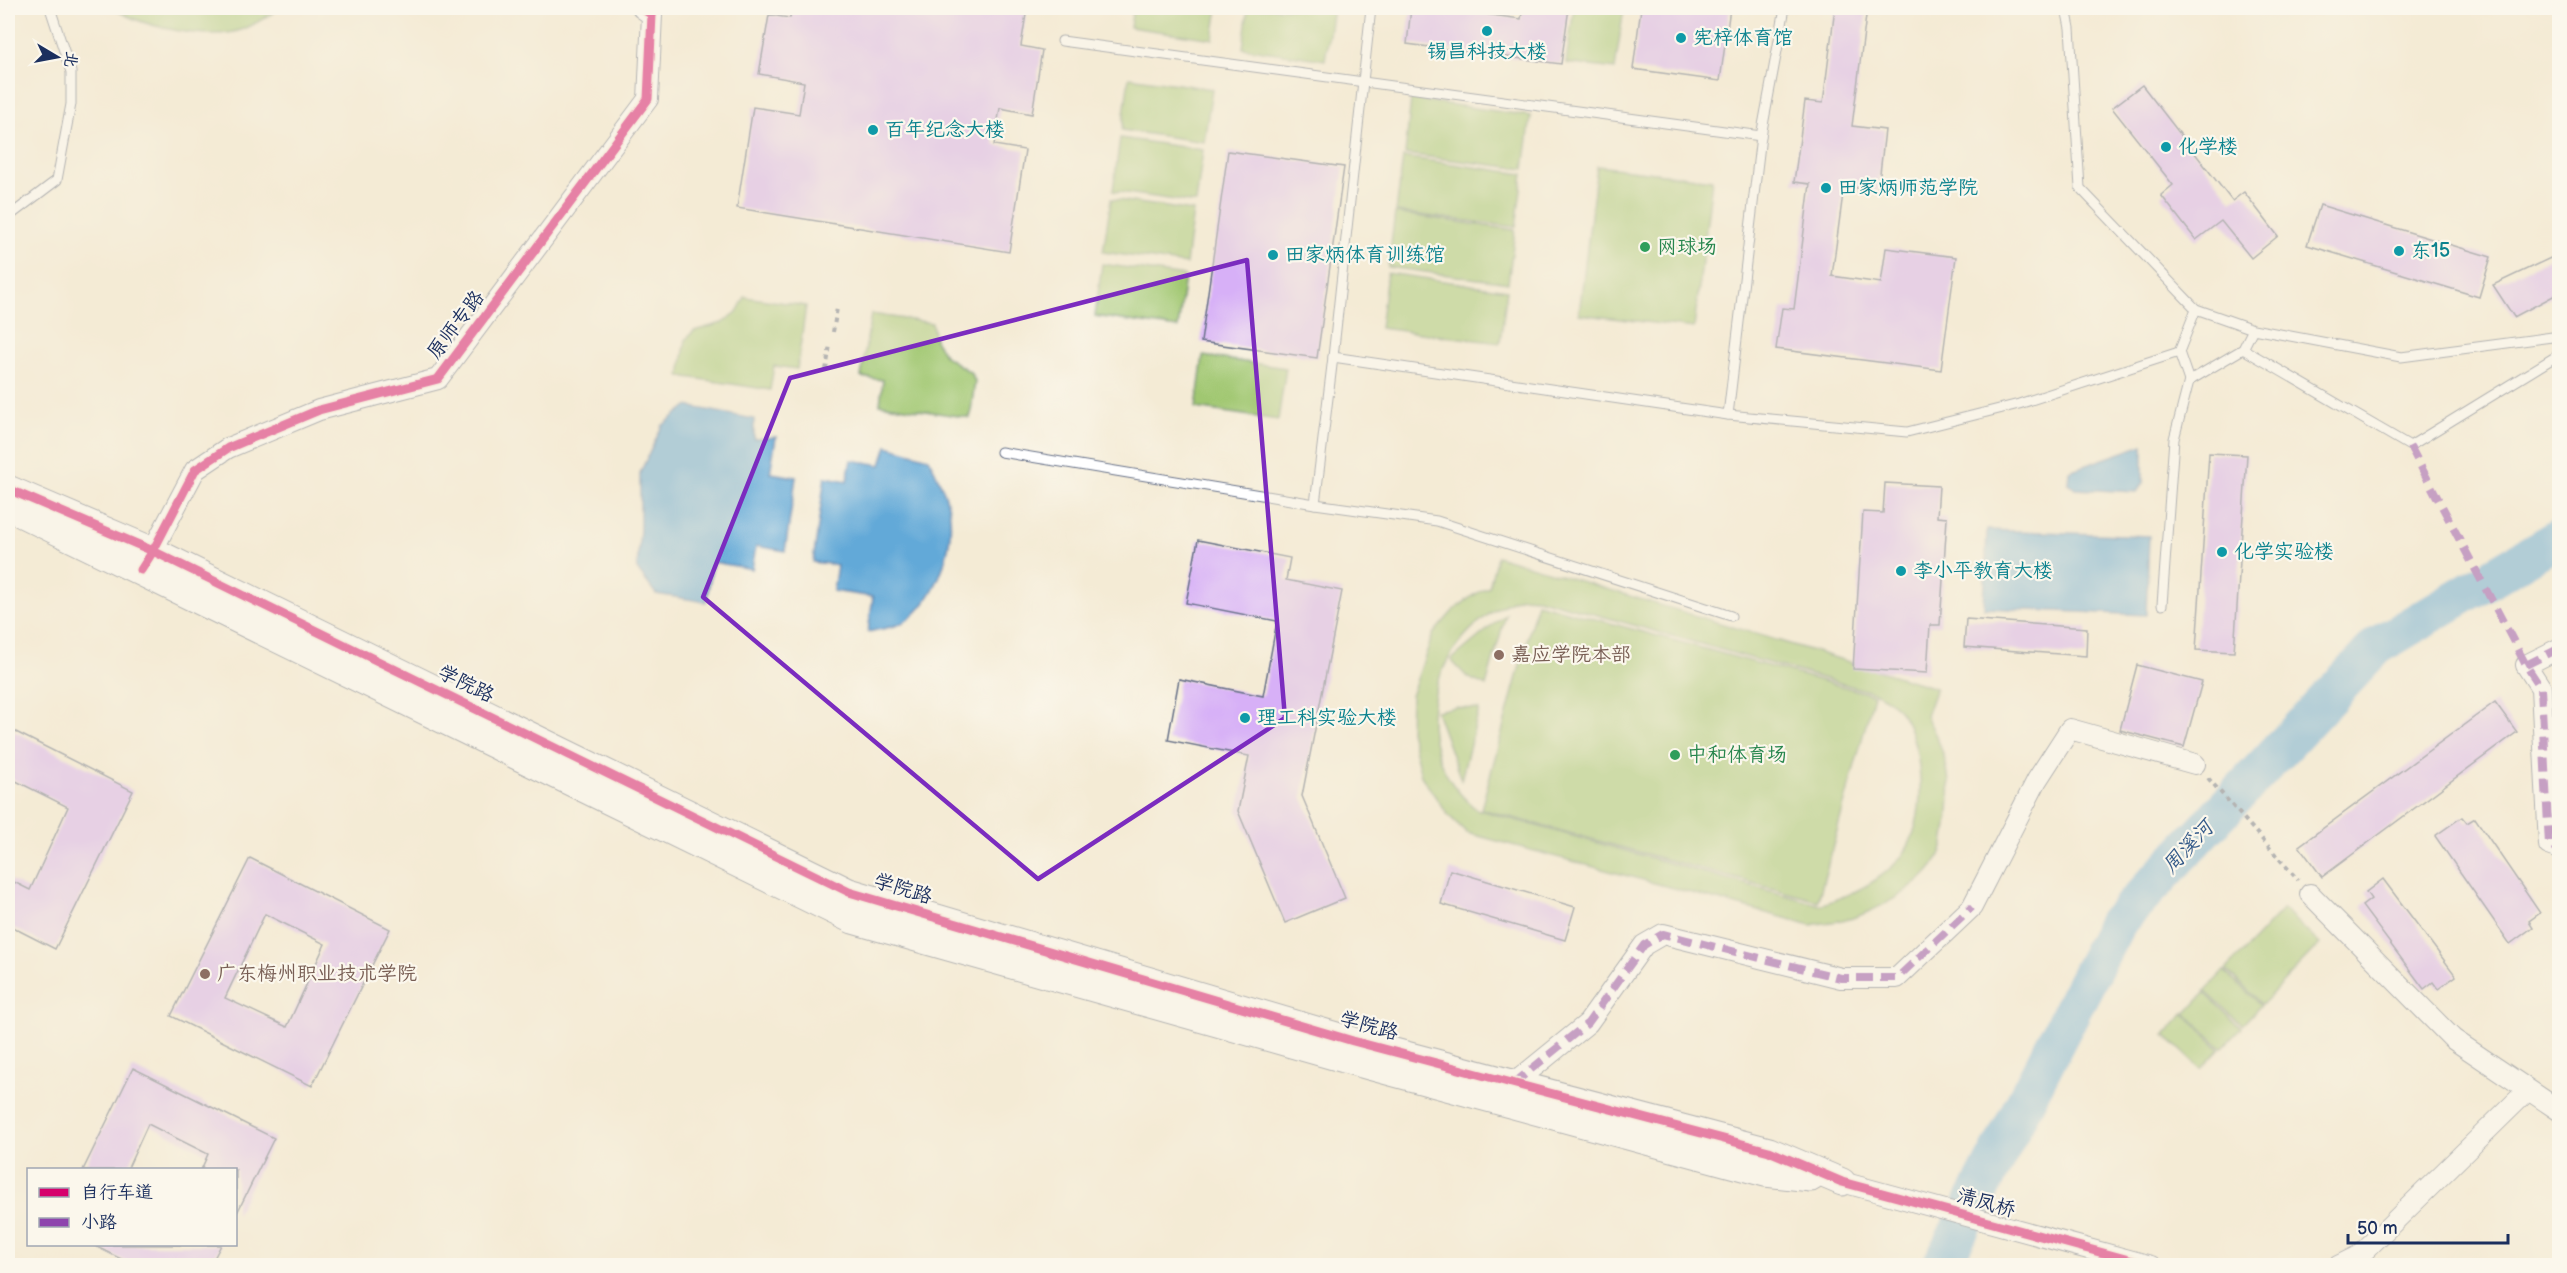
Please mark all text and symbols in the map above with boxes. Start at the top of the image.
marker: 锡昌科技大楼 [1480,24,1494,38]
place label: 宪梓体育馆 [1693,26,1793,50]
north arrow [27,27,87,87]
marker: 宪梓体育馆 [1674,31,1688,45]
place label: 锡昌科技大楼 [1427,40,1547,64]
text: 北 [60,50,81,69]
place label: 百年纪念大楼 [885,118,1005,142]
marker: 百年纪念大楼 [866,123,880,137]
place label: 化学楼 [2178,135,2238,159]
marker: 化学楼 [2159,140,2173,154]
place label: 田家炳师范学院 [1838,176,1978,200]
marker: 田家炳师范学院 [1819,181,1833,195]
place label: 网球场 [1657,235,1717,259]
place label: 东15 [2411,239,2450,263]
marker: 网球场 [1638,240,1652,254]
place label: 田家炳体育训练馆 [1285,243,1445,267]
marker: 东15 [2392,244,2406,258]
marker: 田家炳体育训练馆 [1266,248,1280,262]
street label: 原师专路 [422,285,490,364]
place label: 化学实验楼 [2234,540,2334,564]
marker: 化学实验楼 [2215,545,2229,559]
place label: 李小平教育大楼 [1913,559,2053,583]
marker: 李小平教育大楼 [1894,564,1908,578]
place label: 嘉应学院本部 [1511,643,1631,667]
marker: 嘉应学院本部 [1492,648,1506,662]
street label: 学院路 [434,660,499,708]
place label: 理工科实验大楼 [1257,706,1397,730]
marker: 理工科实验大楼 [1238,711,1252,725]
place label: 中和体育场 [1687,743,1787,767]
marker: 中和体育场 [1668,748,1682,762]
water label: 周溪河 [2157,813,2221,879]
street label: 学院路 [871,869,936,910]
place label: 广东梅州职业技术学院 [217,962,417,986]
marker: 广东梅州职业技术学院 [198,967,212,981]
street label: 学院路 [1337,1007,1402,1046]
legend [27,1168,237,1246]
text: 自行车道 [81,1182,153,1203]
street label: 清凤桥 [1954,1184,2018,1222]
scale bar [2348,1207,2508,1245]
text: 小路 [81,1212,117,1233]
text: 50 m [2357,1218,2398,1239]

